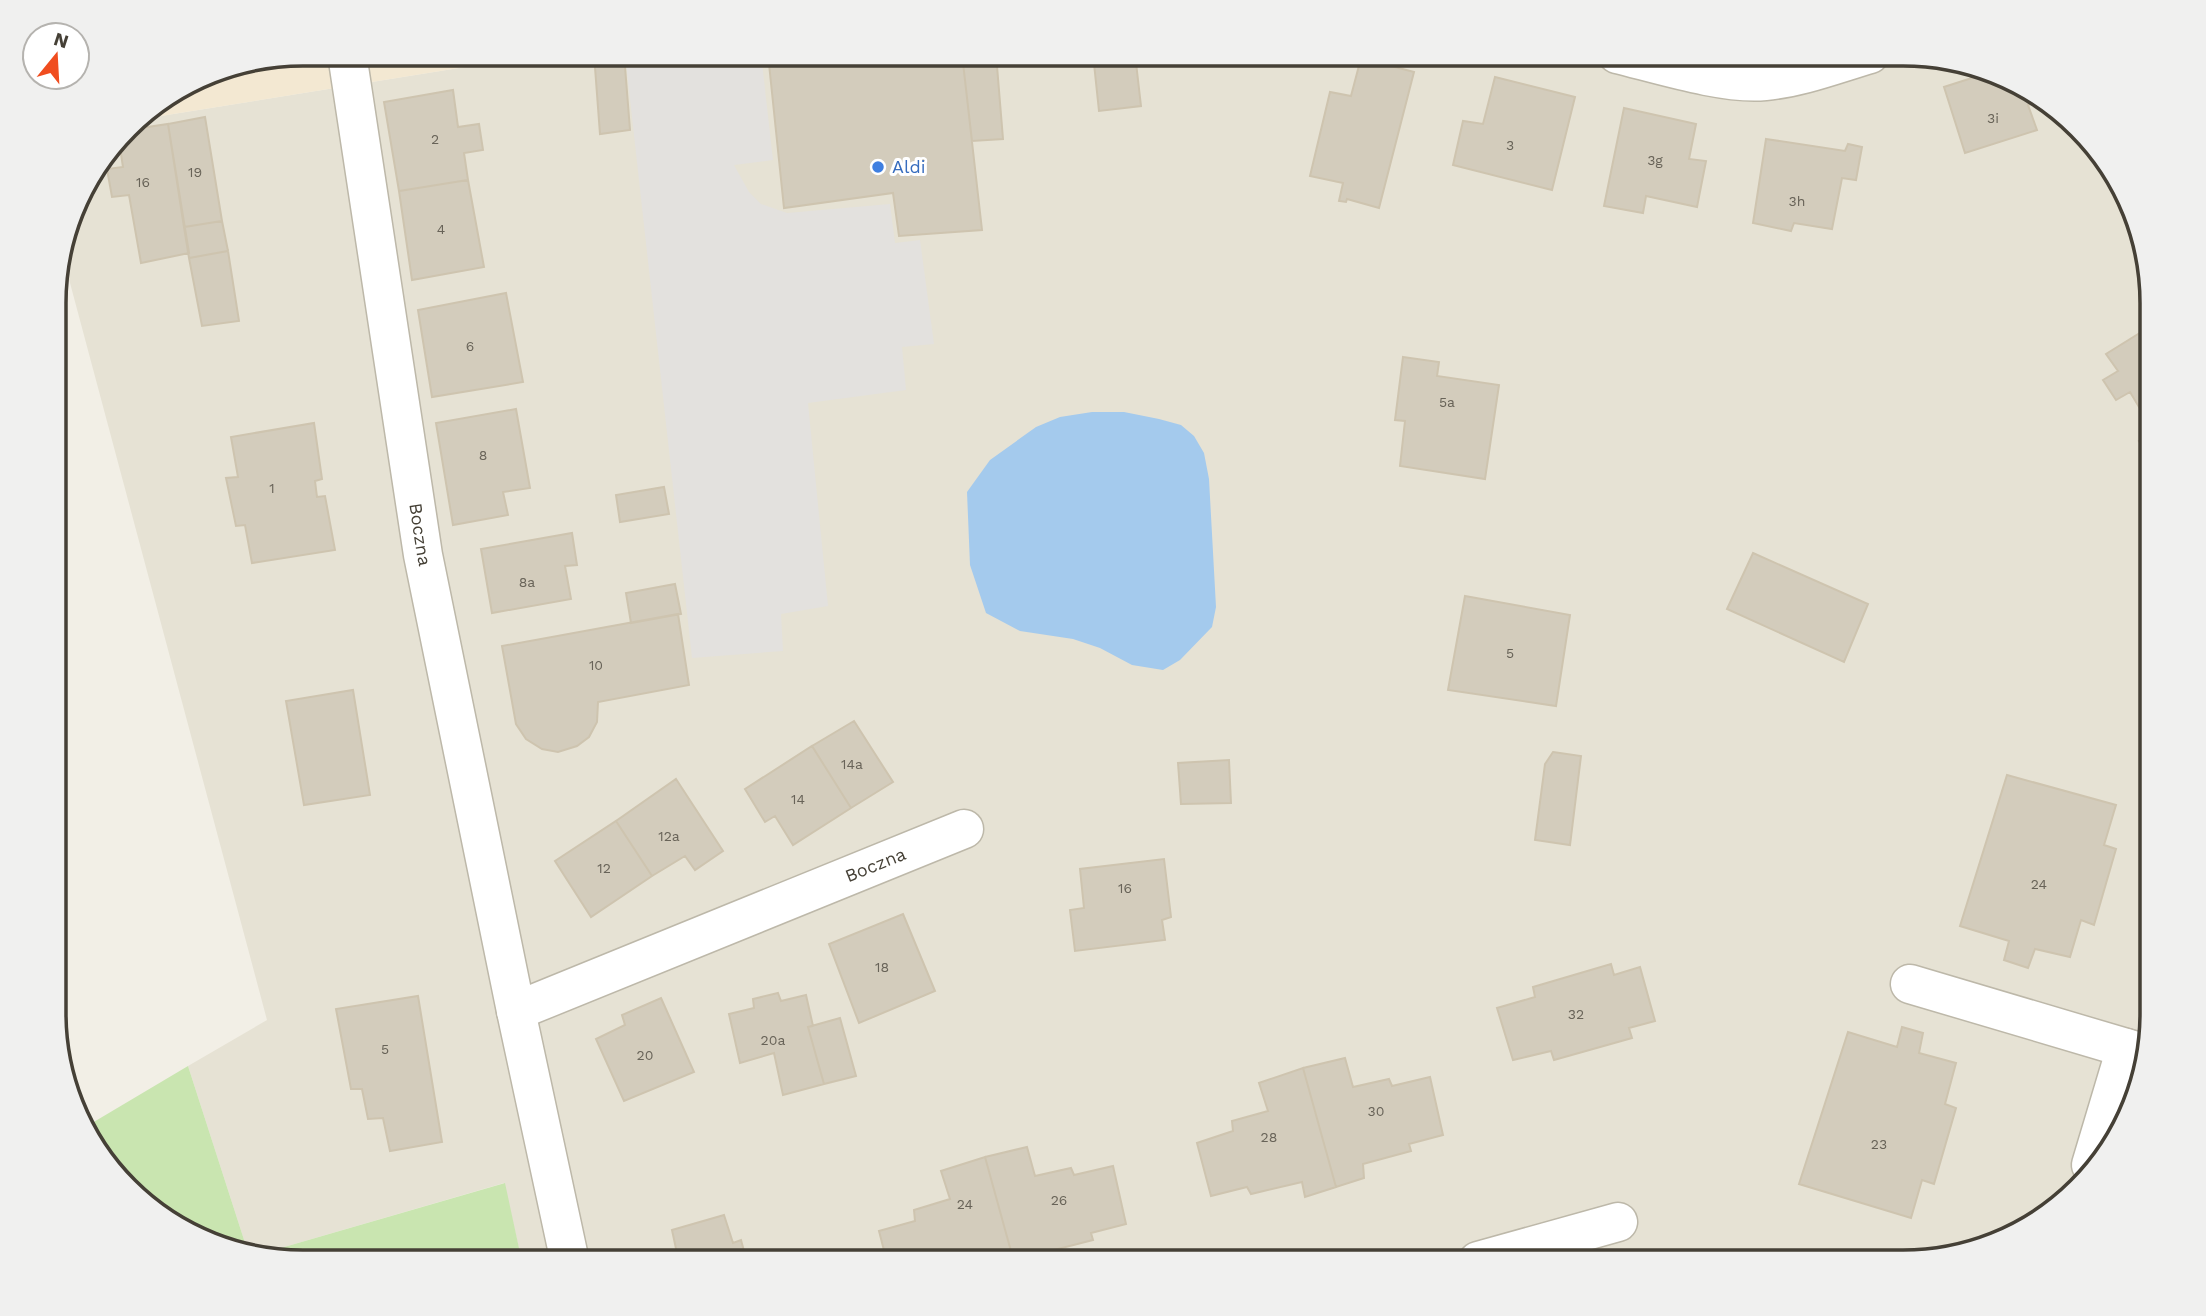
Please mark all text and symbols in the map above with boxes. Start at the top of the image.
north arrow [21,21,91,91]
text: N [51,27,71,53]
house number: 3i [1987,110,1999,126]
house number: 2 [431,131,439,147]
house number: 3 [1506,137,1514,153]
house number: 3g [1647,152,1663,168]
place label: Aldi [892,156,925,177]
marker: Aldi [870,159,886,175]
house number: 19 [188,164,202,180]
house number: 16 [136,174,150,190]
house number: 3h [1789,193,1805,209]
house number: 4 [437,221,445,237]
house number: 6 [466,338,474,354]
house number: 5a [1439,394,1455,410]
house number: 8 [479,447,487,463]
house number: 1 [269,480,275,496]
street label: Boczna [405,501,436,568]
house number: 8a [519,574,535,590]
house number: 5 [1506,645,1514,661]
house number: 10 [589,657,603,673]
house number: 14a [841,756,863,772]
house number: 14 [791,791,805,807]
house number: 12a [658,828,680,844]
street label: Boczna [842,843,909,886]
house number: 12 [597,860,611,876]
house number: 24 [2031,876,2047,892]
house number: 16 [1118,880,1132,896]
house number: 18 [875,959,889,975]
house number: 32 [1568,1006,1584,1022]
house number: 20a [761,1032,785,1048]
house number: 5 [381,1041,389,1057]
house number: 20 [637,1047,653,1063]
house number: 30 [1368,1103,1384,1119]
house number: 28 [1261,1129,1277,1145]
house number: 23 [1871,1136,1887,1152]
house number: 26 [1051,1192,1067,1208]
house number: 24 [957,1196,973,1212]

